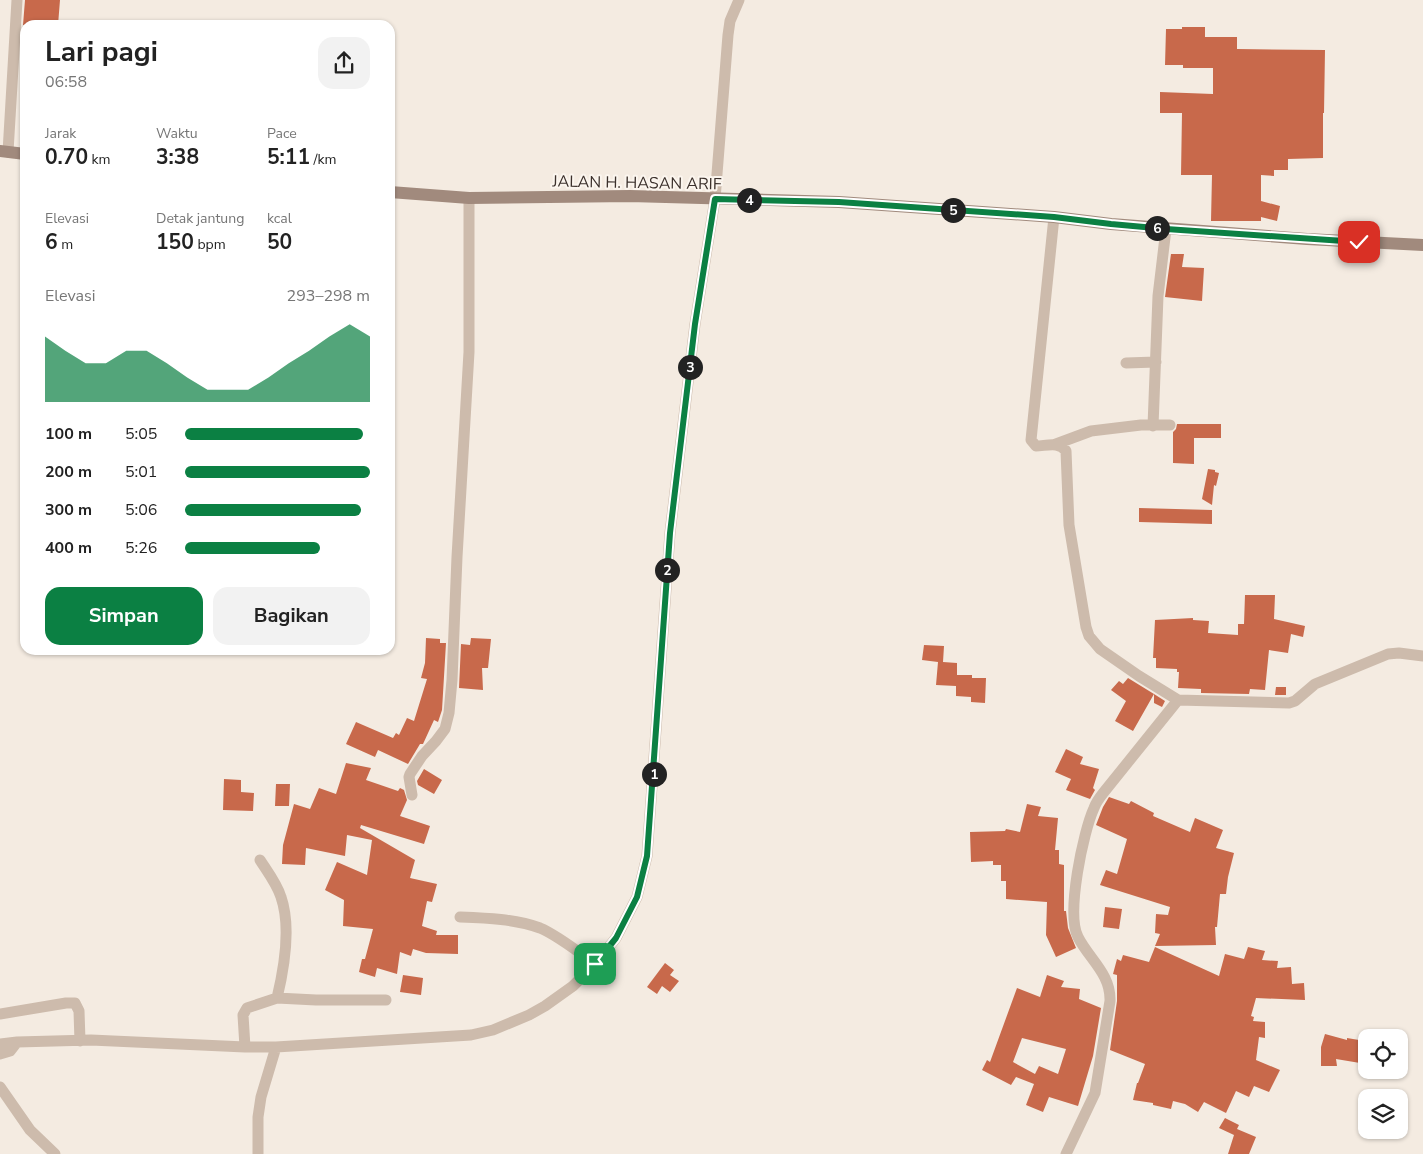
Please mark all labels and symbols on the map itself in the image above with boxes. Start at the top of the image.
street label: JALAN H. HASAN ARIF [551,171,722,195]
pin: 4 [736,188,762,212]
pin: 5 [940,198,966,222]
pin: 6 [1144,216,1170,240]
pin [1338,221,1380,263]
pin: 3 [678,354,702,380]
pin: 2 [654,558,680,582]
pin: 1 [642,762,666,786]
pin [574,943,616,985]

